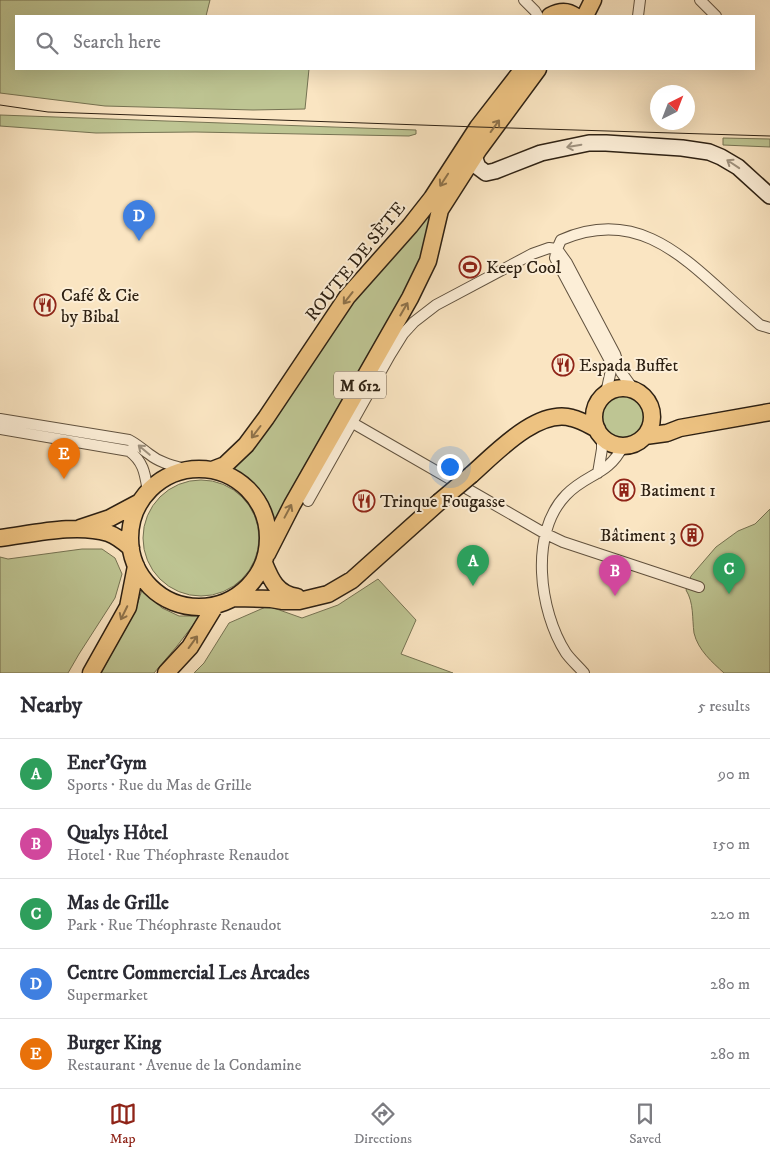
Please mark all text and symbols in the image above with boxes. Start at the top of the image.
search box [15,15,755,70]
icon: search [33,29,61,57]
text: Search here [73,31,161,54]
north arrow [650,85,695,130]
one-way arrow [490,120,501,133]
one-way arrow [567,141,583,151]
one-way arrow [726,159,740,169]
one-way arrow [439,172,449,186]
street label: ROUTE DE SÈTE [301,197,411,326]
pin: D [123,200,155,241]
sports icon: Keep Cool [458,255,482,279]
place label: Keep Cool [486,257,562,279]
place label: Café & Cie by Bibal [61,285,139,328]
one-way arrow [342,291,353,304]
restaurant icon: Café & Cie by Bibal [33,293,57,317]
one-way arrow [399,302,409,317]
restaurant icon: Espada Buffet [551,353,575,377]
place label: Espada Buffet [579,355,678,377]
road number: M 612 [334,372,386,398]
one-way arrow [251,425,261,439]
pin: E [48,438,80,479]
one-way arrow [138,444,151,455]
your location [437,454,463,480]
building icon: Batiment 1 [612,478,636,502]
place label: Batiment 1 [640,480,716,502]
restaurant icon: Trinque Fougasse [352,489,376,513]
place label: Trinque Fougasse [380,491,505,513]
one-way arrow [284,504,294,519]
building icon: Bâtiment 3 [680,523,704,547]
place label: Bâtiment 3 [600,525,676,547]
pin: A [457,545,489,586]
pin: C [713,553,745,594]
pin: B [599,555,631,596]
one-way arrow [119,605,129,620]
one-way arrow [188,635,198,649]
text: Nearby [20,693,82,719]
text: 5 results [698,696,750,716]
text: Ener'Gym [67,752,147,775]
text: A [31,764,41,784]
text: 90 m [718,764,750,784]
text: Sports · Rue du Mas de Grille [67,775,252,795]
text: Qualys Hôtel [67,822,168,845]
text: B [31,834,41,854]
text: 150 m [712,834,750,854]
text: Hotel · Rue Théophraste Renaudot [67,845,289,865]
text: Mas de Grille [67,892,169,915]
text: C [31,904,41,924]
text: 220 m [710,904,750,924]
text: Park · Rue Théophraste Renaudot [67,915,281,935]
text: Centre Commercial Les Arcades [67,962,310,985]
text: D [30,974,42,994]
text: 280 m [710,974,750,994]
text: Supermarket [67,985,148,1005]
text: Burger King [67,1032,161,1055]
text: E [30,1044,42,1064]
text: 280 m [710,1044,750,1064]
text: Restaurant · Avenue de la Condamine [67,1055,301,1075]
tab: Map [109,1100,137,1148]
tab: Directions [354,1100,412,1148]
tab: Saved [629,1100,661,1148]

